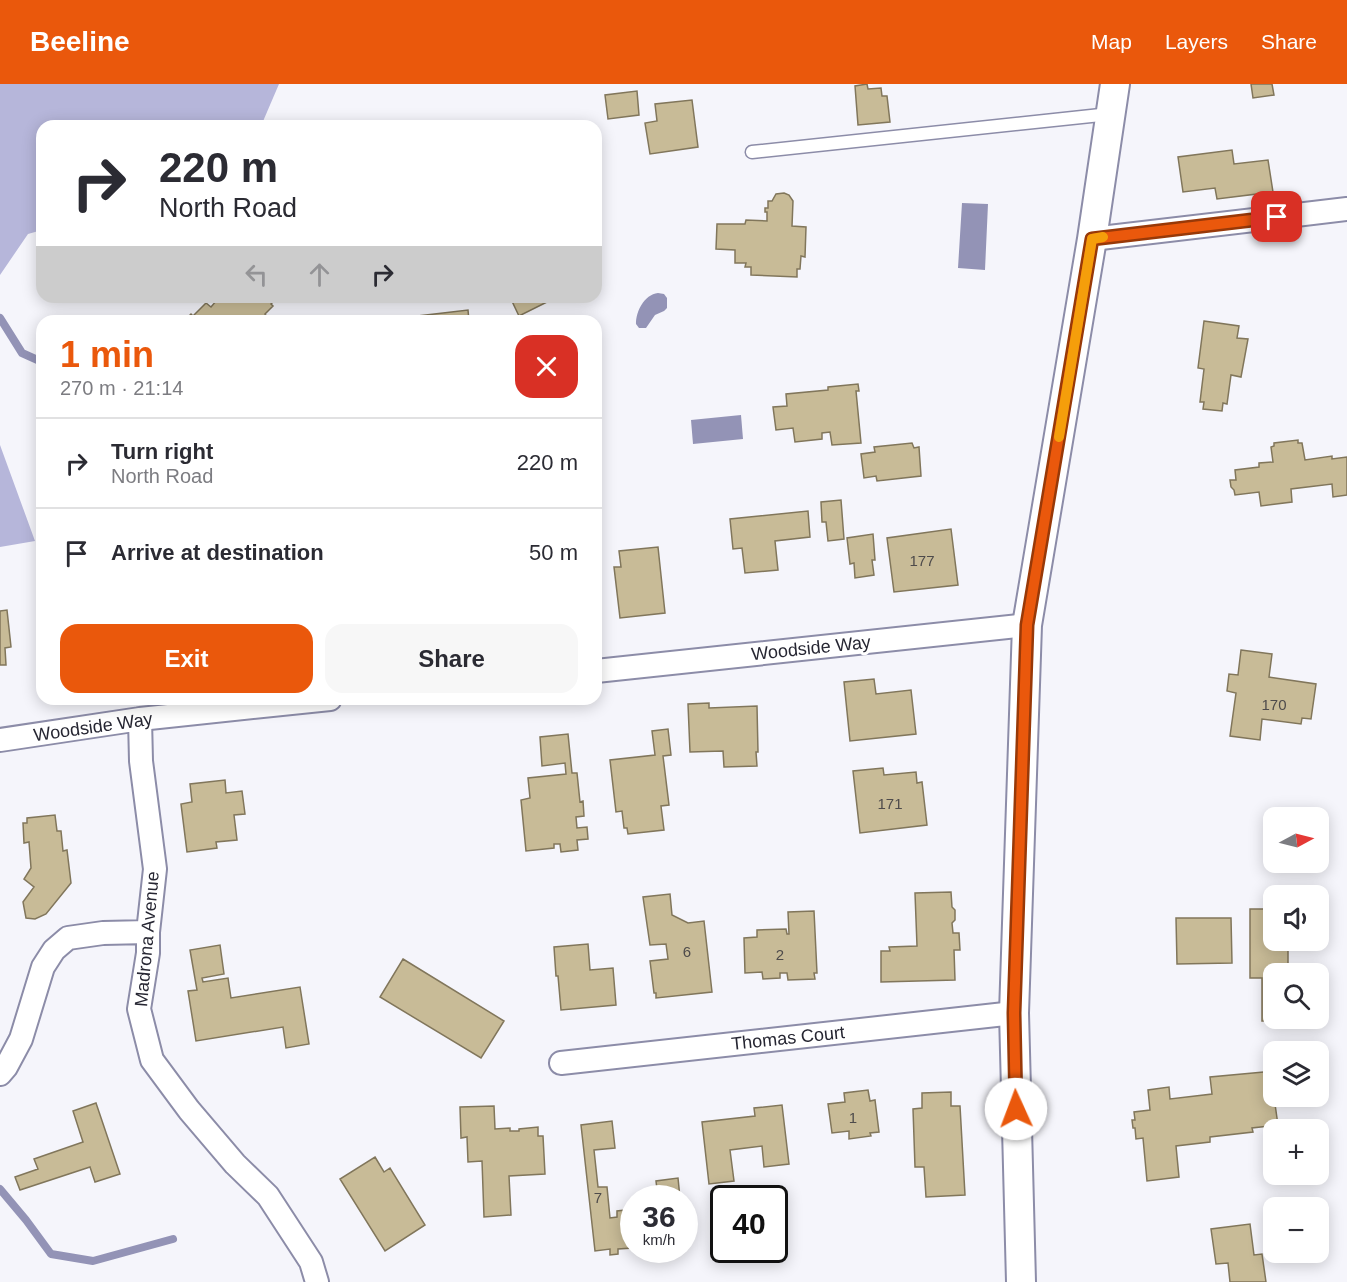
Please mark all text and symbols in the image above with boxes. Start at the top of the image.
text: Beeline [30,26,130,57]
text: Map [1091,30,1132,53]
text: Layers [1165,30,1228,53]
text: Share [1261,30,1317,53]
icon: right [60,144,138,222]
text: 220 m [159,144,278,191]
pin [1251,191,1302,242]
text: North Road [159,193,297,223]
icon: arrive [1260,200,1293,233]
icon: left [240,258,273,291]
icon: ahead [303,258,336,291]
icon: right [366,258,399,291]
text: 1 min [60,334,154,375]
button: close [515,335,578,398]
text: 270 m · 21:14 [60,377,183,399]
text: Turn right [111,439,213,464]
icon: right [60,447,93,480]
text: 220 m [517,450,578,475]
text: North Road [111,465,213,487]
icon: arrive [60,537,93,570]
text: Arrive at destination [111,540,324,565]
text: 50 m [529,540,578,565]
house number: 177 [909,552,935,569]
button: Exit [60,624,313,693]
button: Share [325,624,578,693]
street label: Woodside Way [750,632,872,664]
house number: 170 [1261,696,1287,713]
street label: Woodside Way [32,709,154,745]
house number: 171 [877,795,903,812]
north arrow [1263,807,1329,873]
map controls [1263,807,1329,1263]
street label: Madrona Avenue [131,870,163,1008]
button: sound [1263,885,1329,951]
house number: 6 [683,943,691,960]
house number: 2 [776,946,784,963]
button: search [1263,963,1329,1029]
street label: Thomas Court [730,1022,846,1054]
button: layers [1263,1041,1329,1107]
position arrow [984,1077,1048,1141]
house number: 1 [849,1109,857,1126]
button: + [1263,1119,1329,1185]
speed limit sign: 40 [710,1185,788,1263]
house number: 7 [594,1189,602,1206]
button: − [1263,1197,1329,1263]
text: 36 [642,1200,676,1233]
text: km/h [643,1231,675,1248]

